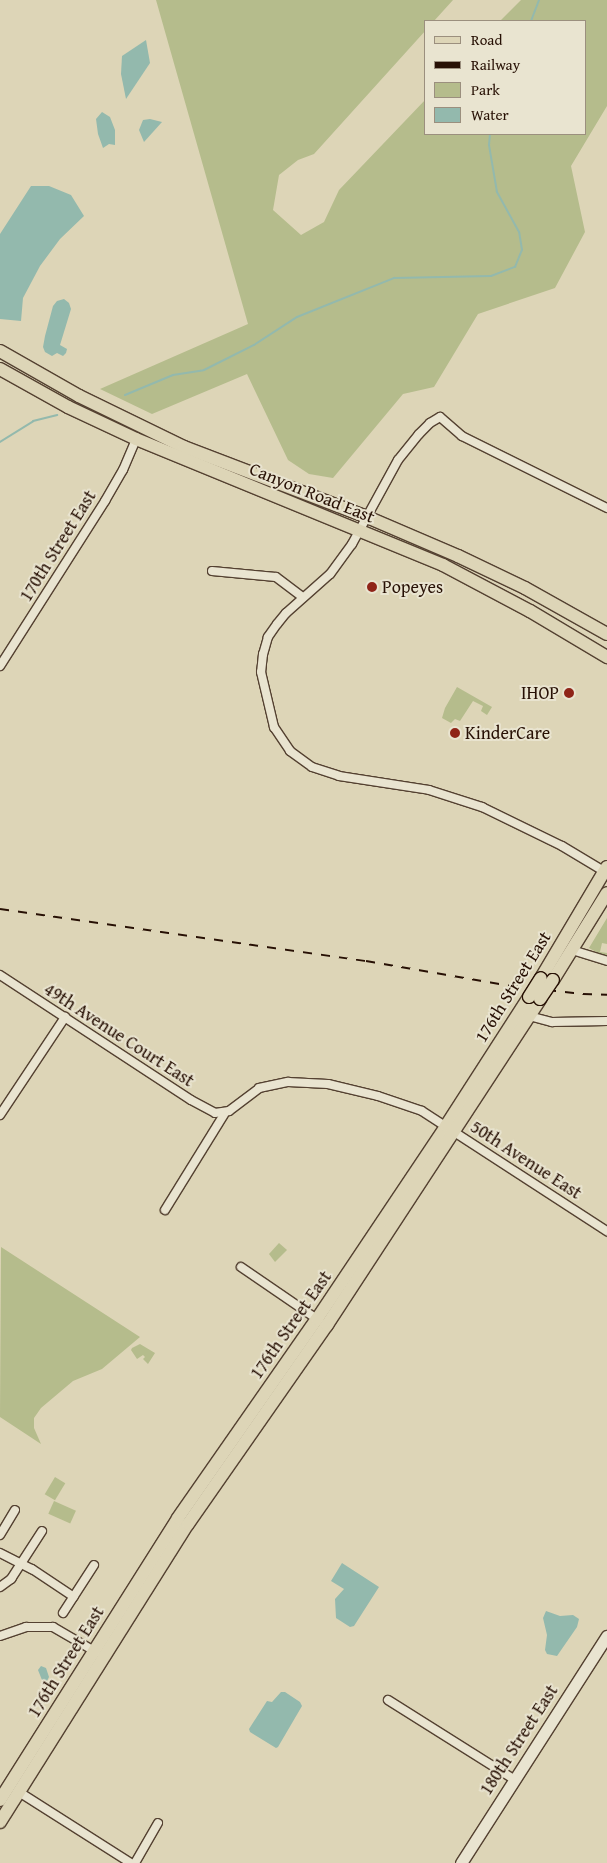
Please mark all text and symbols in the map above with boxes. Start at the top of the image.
legend [424,20,587,135]
text: Road [471,29,502,50]
text: Railway [471,54,520,75]
text: Park [471,79,500,100]
text: Water [471,104,509,125]
street label: Canyon Road East [246,458,378,528]
street label: 170th Street East [15,486,101,606]
place label: Popeyes [382,576,443,598]
marker: Popeyes [366,581,378,593]
place label: IHOP [521,682,559,704]
marker: IHOP [563,687,575,699]
place label: KinderCare [465,722,550,744]
marker: KinderCare [449,727,461,739]
street label: 176th Street East [470,927,556,1047]
street label: 49th Avenue Court East [40,978,198,1092]
street label: 50th Avenue East [466,1116,586,1204]
street label: 176th Street East [246,1267,336,1383]
street label: 176th Street East [23,1602,109,1722]
street label: 180th Street East [475,1681,563,1799]

